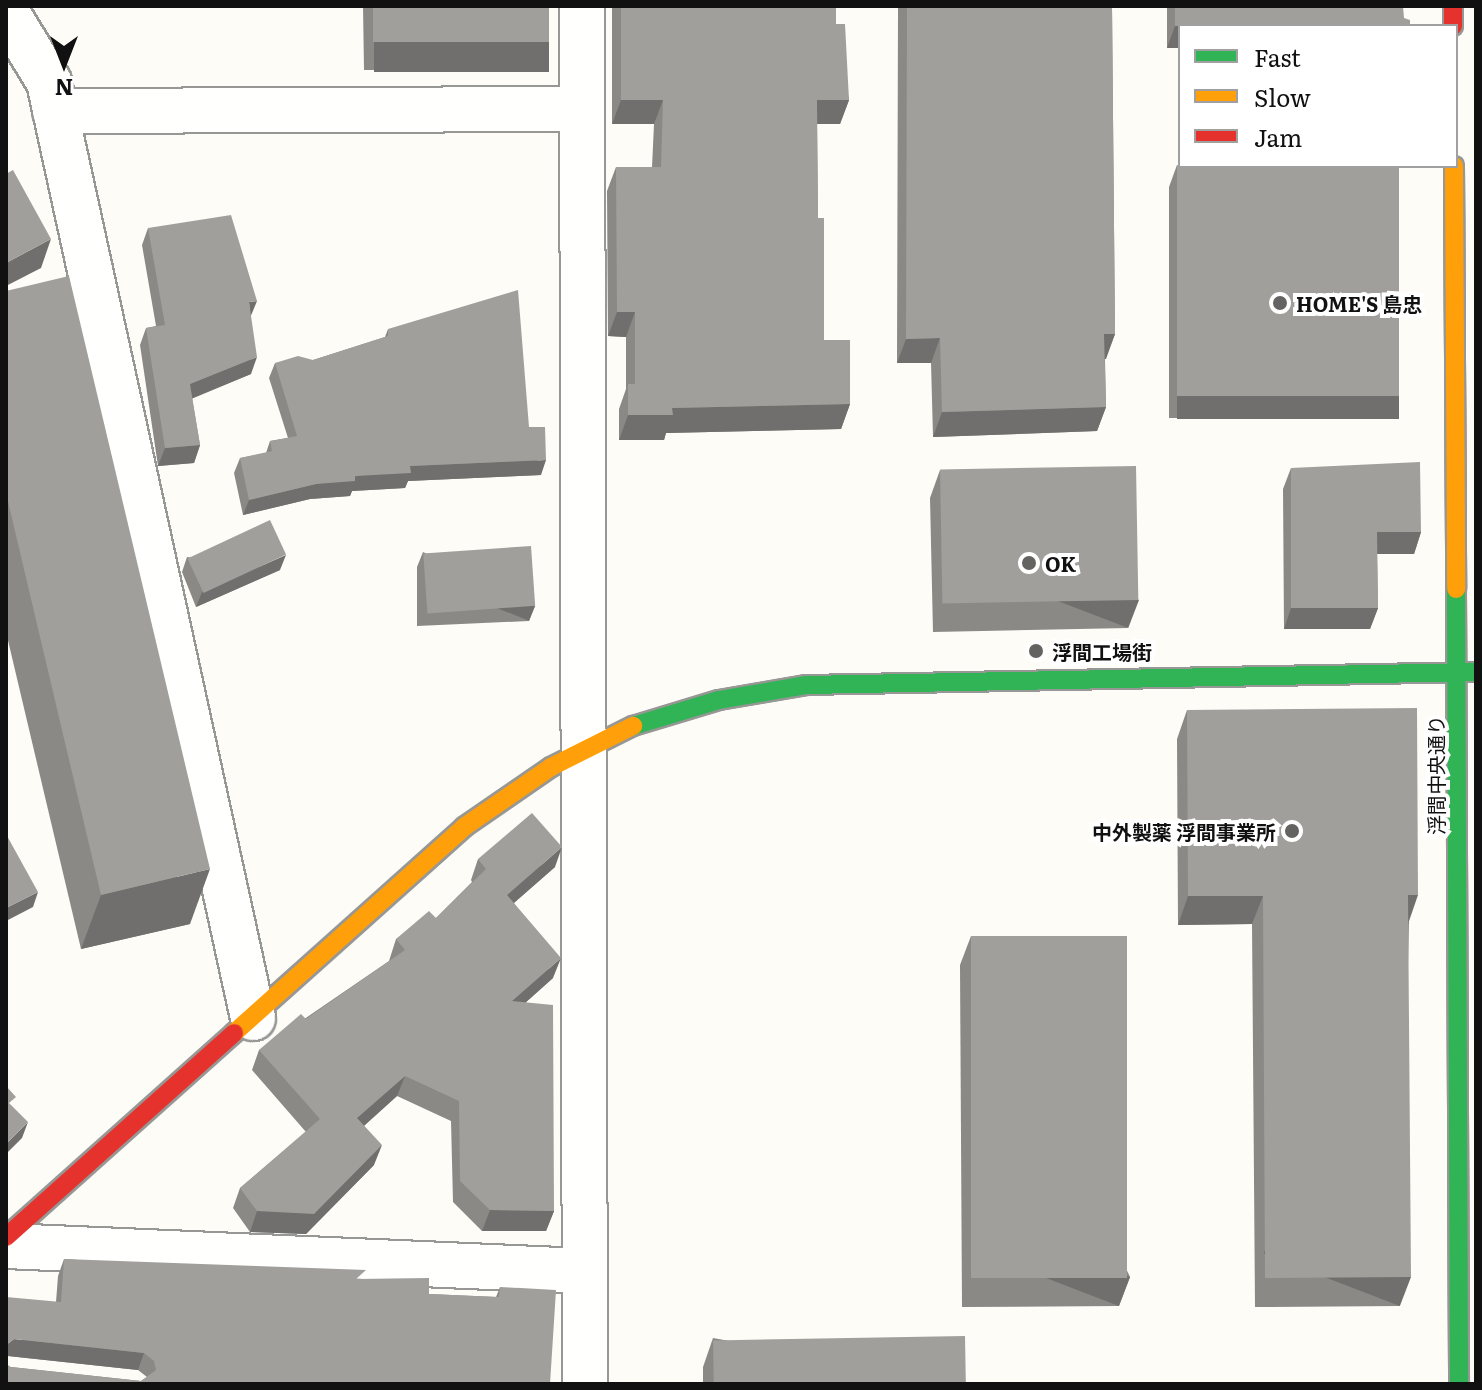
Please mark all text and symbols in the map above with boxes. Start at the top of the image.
north arrow [24,24,104,104]
legend [1178,24,1458,168]
text: Fast [1254,39,1301,74]
text: N [55,72,73,105]
text: Slow [1254,79,1311,114]
text: Jam [1254,119,1302,154]
place label: HOME'S 島忠 [1296,291,1422,315]
marker: HOME'S 島忠 [1271,294,1289,312]
place label: OK [1045,551,1076,575]
marker: OK [1020,554,1038,572]
place label: 浮間工場街 [1052,639,1152,663]
marker: 浮間工場街 [1027,642,1045,660]
street label: 浮間中央通り [1423,715,1447,835]
place label: 中外製薬 浮間事業所 [1092,819,1276,843]
marker: 中外製薬 浮間事業所 [1283,822,1301,840]

